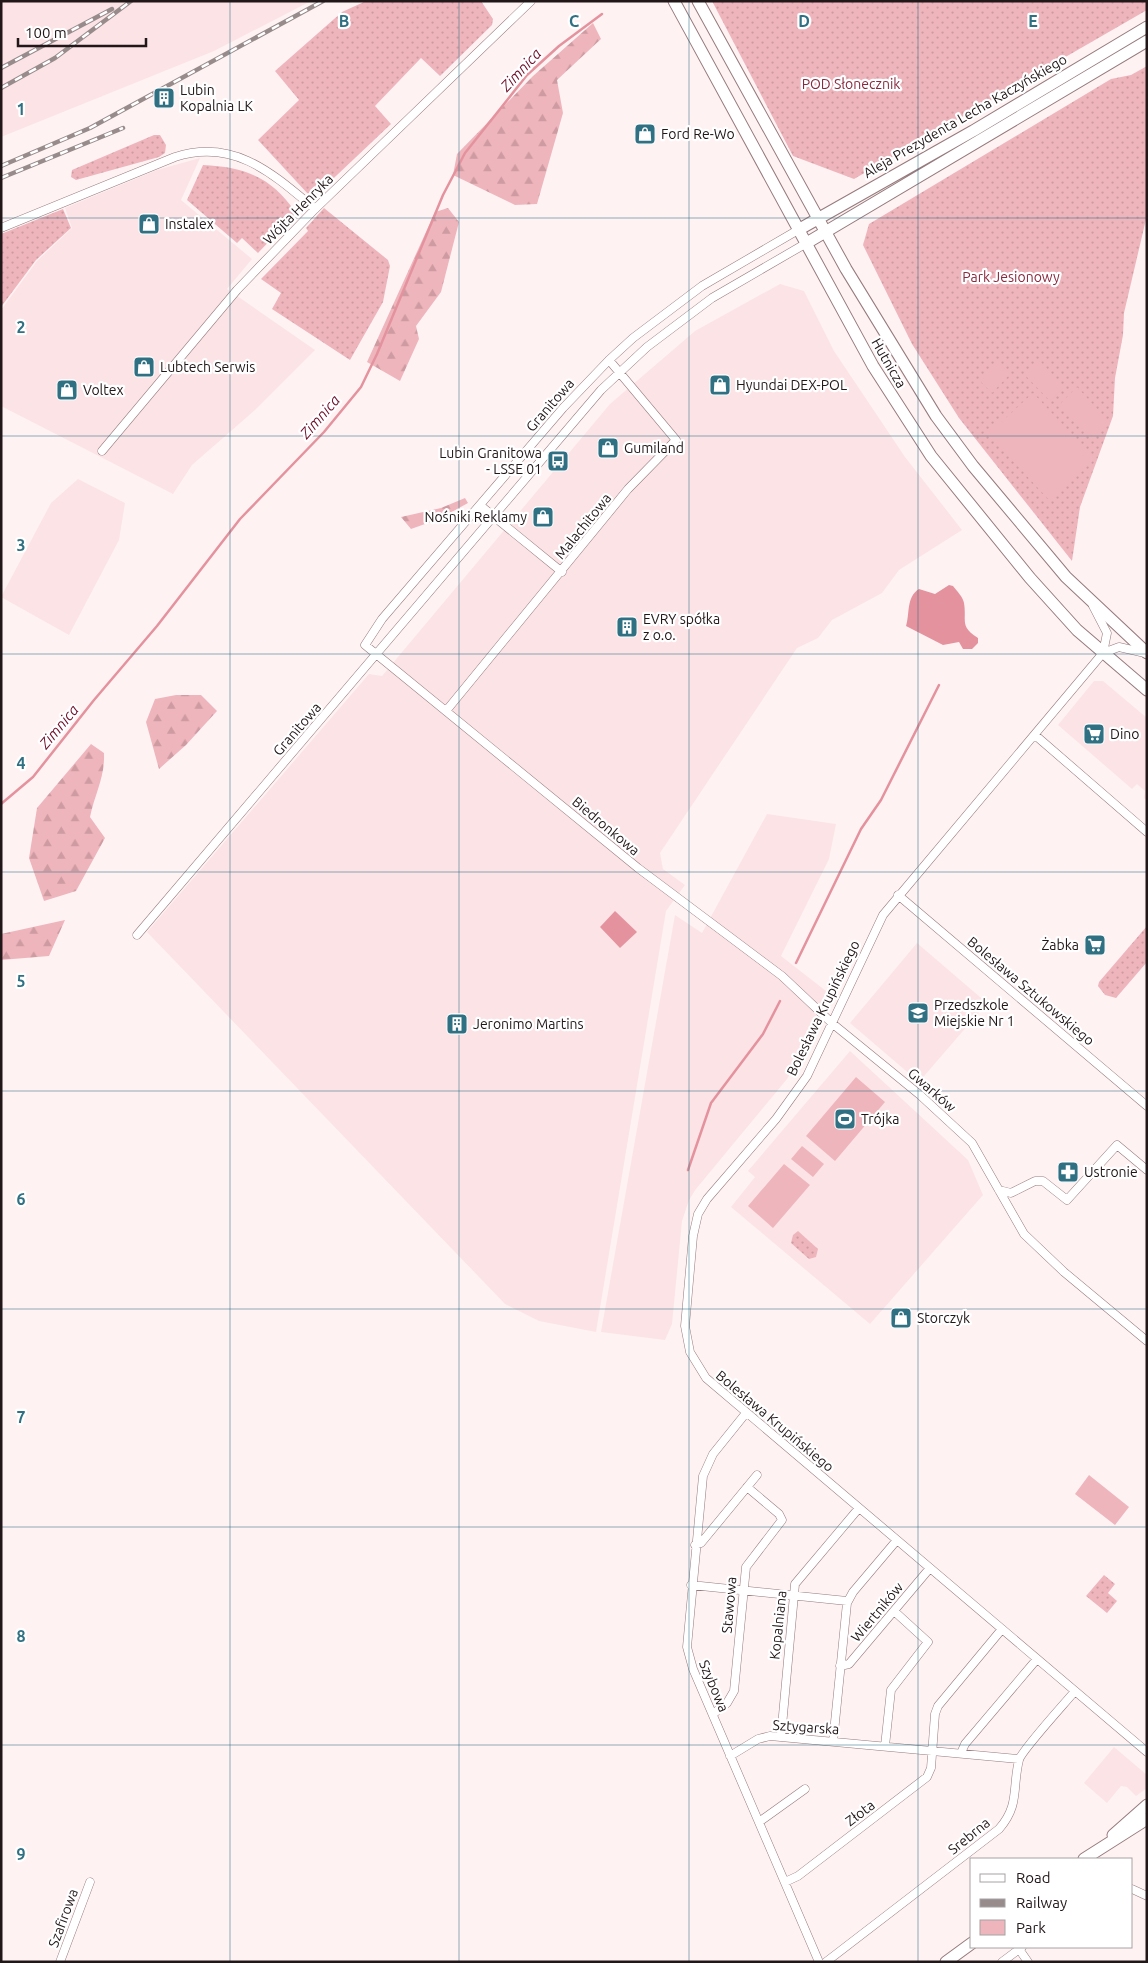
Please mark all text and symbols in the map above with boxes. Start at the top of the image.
text: B [339,12,349,30]
text: C [569,12,579,30]
text: D [798,12,810,30]
text: E [1028,12,1038,30]
scale bar [18,15,145,47]
text: 100 m [25,24,67,41]
water label: Zimnica [496,45,545,95]
street label: Aleja Prezydenta Lecha Kaczyńskiego [860,51,1070,181]
park label: POD Słonecznik [802,76,900,92]
place label: Lubin Kopalnia LK [180,82,254,114]
building icon: Lubin Kopalnia LK [152,86,176,110]
text: 1 [16,100,26,118]
shop icon: Ford Re-Wo [633,122,657,146]
place label: Ford Re-Wo [661,126,735,142]
street label: Wójta Henryka [260,171,336,247]
shop icon: Instalex [137,212,161,236]
place label: Instalex [165,216,214,232]
park label: Park Jesionowy [962,269,1060,285]
text: 2 [16,318,26,336]
street label: Hutnicza [868,335,910,391]
shop icon: Lubtech Serwis [132,355,156,379]
place label: Lubtech Serwis [160,359,255,375]
shop icon: Hyundai DEX-POL [708,373,732,397]
street label: Granitowa [523,375,577,435]
place label: Hyundai DEX-POL [736,377,847,393]
shop icon: Voltex [55,378,79,402]
place label: Voltex [83,382,124,398]
water label: Zimnica [296,392,343,443]
shop icon: Gumiland [596,436,620,460]
place label: Gumiland [624,440,684,456]
place label: Lubin Granitowa - LSSE 01 [439,445,542,477]
bus stop icon: Lubin Granitowa - LSSE 01 [546,449,570,473]
street label: Malachitowa [552,490,614,562]
shop icon: Nośniki Reklamy [531,505,555,529]
place label: Nośniki Reklamy [424,509,527,525]
text: 3 [16,536,26,554]
place label: EVRY spółka z o.o. [643,611,720,643]
building icon: EVRY spółka z o.o. [615,615,639,639]
street label: Granitowa [270,699,324,759]
water label: Zimnica [35,701,82,753]
supermarket icon: Dino [1082,722,1106,746]
place label: Dino [1110,726,1139,742]
text: 4 [16,754,26,772]
street label: Biedronkowa [569,793,643,859]
street label: Bolesława Sztukowskiego [964,933,1098,1049]
supermarket icon: Żabka [1083,933,1107,957]
place label: Żabka [1041,937,1079,953]
street label: Bolesława Krupińskiego [783,938,863,1078]
text: 5 [16,972,26,990]
place label: Przedszkole Miejskie Nr 1 [934,997,1015,1029]
school or university icon: Przedszkole Miejskie Nr 1 [906,1001,930,1025]
building icon: Jeronimo Martins [445,1012,469,1036]
place label: Jeronimo Martins [473,1016,584,1032]
street label: Gwarków [905,1065,959,1115]
sports icon: Trójka [833,1107,857,1131]
place label: Trójka [861,1111,899,1127]
pharmacy icon: Ustronie [1056,1160,1080,1184]
place label: Ustronie [1084,1164,1138,1180]
text: 6 [16,1190,26,1208]
shop icon: Storczyk [889,1306,913,1330]
place label: Storczyk [917,1310,970,1326]
street label: Bolesława Krupińskiego [713,1367,837,1475]
text: 7 [16,1408,26,1426]
street label: Stawowa [719,1576,739,1634]
street label: Wiertników [848,1579,906,1645]
street label: Kopalniana [766,1590,790,1660]
text: 8 [16,1627,26,1645]
street label: Szybowa [696,1658,732,1714]
street label: Sztygarska [772,1717,840,1737]
street label: Złota [842,1797,878,1829]
street label: Srebrna [945,1814,993,1858]
text: 9 [16,1845,26,1863]
legend [970,1858,1133,1948]
text: Road [1016,1869,1051,1886]
street label: Szafirowa [45,1887,81,1949]
text: Railway [1016,1894,1067,1911]
text: Park [1016,1919,1046,1936]

